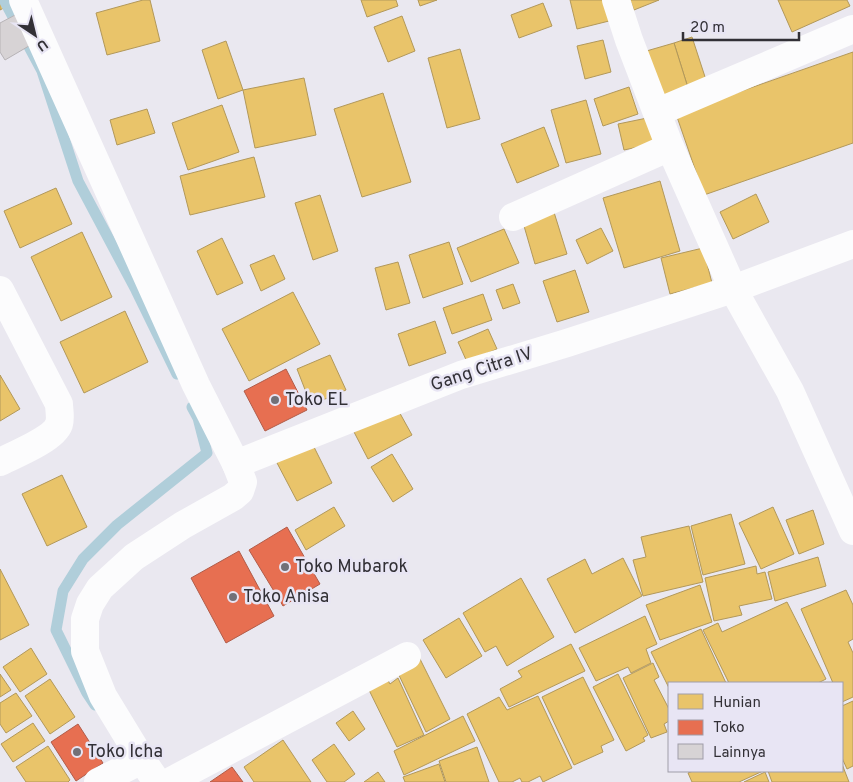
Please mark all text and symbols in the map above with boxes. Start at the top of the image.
north arrow [10,10,60,60]
scale bar [683,10,799,42]
text: 20 m [690,19,725,38]
text: U [33,35,51,54]
street label: Gang Citra IV [428,343,536,397]
place label: Toko EL [285,389,348,412]
marker: Toko EL [269,394,281,406]
place label: Toko Mubarok [295,556,408,579]
marker: Toko Mubarok [279,561,291,573]
place label: Toko Anisa [243,586,329,609]
marker: Toko Anisa [227,591,239,603]
legend [668,682,843,772]
text: Hunian [713,694,761,713]
text: Toko [713,719,745,738]
place label: Toko Icha [87,741,163,764]
text: Lainnya [713,744,766,763]
marker: Toko Icha [71,746,83,758]

